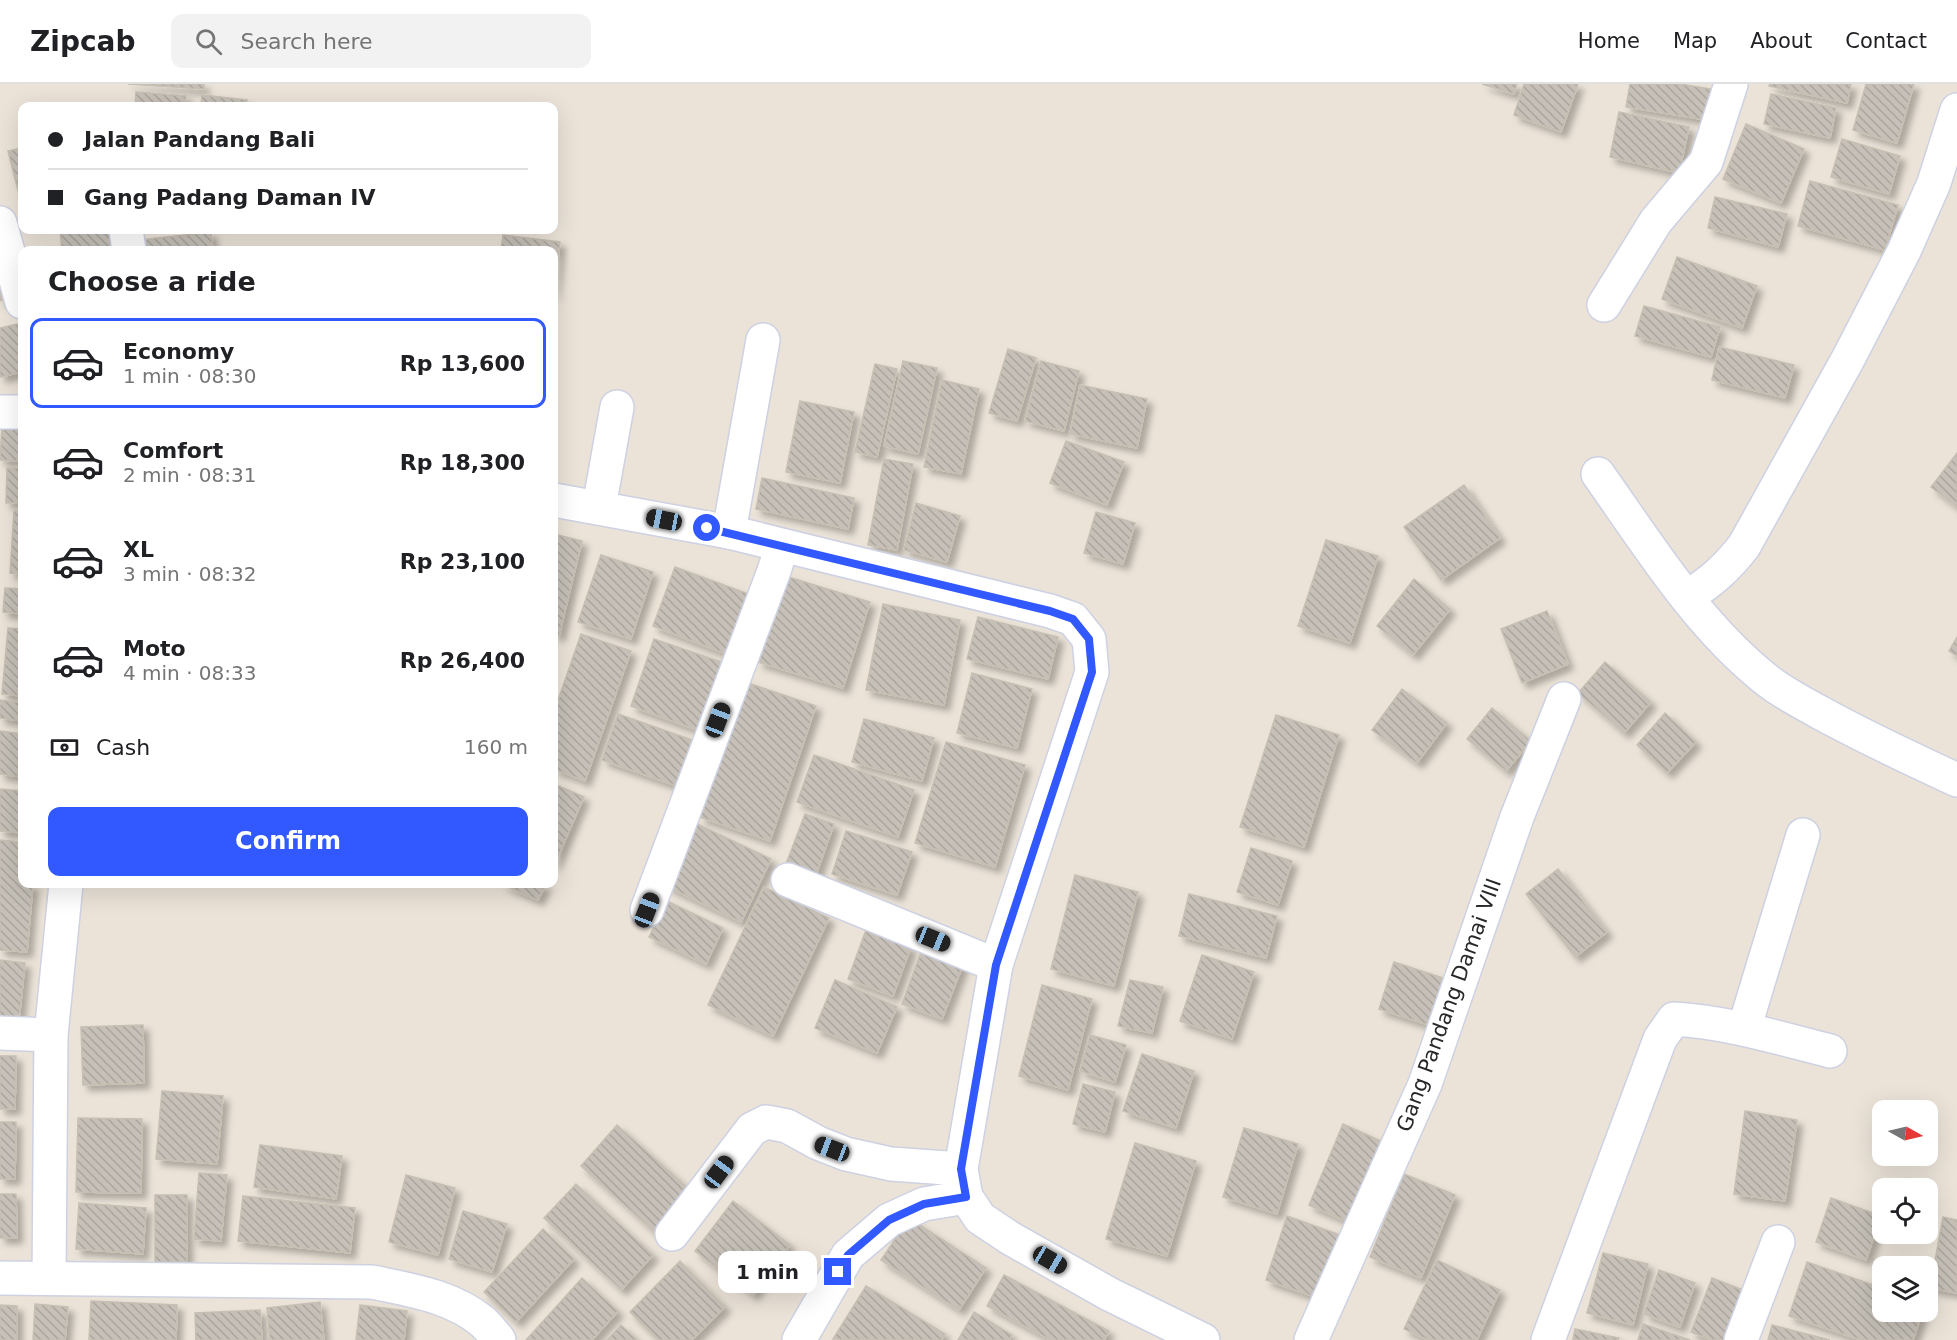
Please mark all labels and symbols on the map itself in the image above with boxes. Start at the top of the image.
car [645,508,683,532]
route start [693,514,720,541]
car [703,700,733,740]
street label: Gang Pandang Damai VIII [1392,875,1506,1135]
car [632,890,662,930]
car [913,924,953,954]
north arrow [1872,1100,1938,1166]
car [812,1134,852,1164]
car [701,1152,737,1192]
car [1030,1243,1070,1277]
callout: 1 min [718,1251,817,1293]
route end [824,1258,851,1285]

